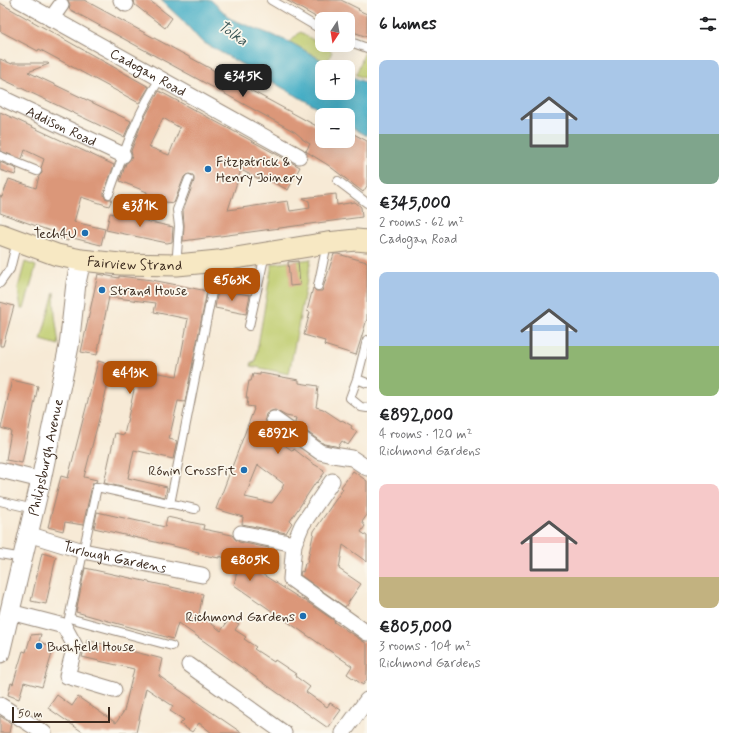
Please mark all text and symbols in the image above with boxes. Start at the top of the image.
north arrow [315,12,355,52]
map controls [315,12,355,148]
text: 6 homes [379,13,437,35]
icon: filters [697,13,719,35]
water label: Tolka [214,16,252,52]
street label: Cadogan Road [107,45,189,101]
button: + [315,60,355,100]
pin: €345K [215,64,271,98]
text: €345K [224,68,262,85]
icon: home [513,86,585,158]
street label: Addison Road [23,103,99,151]
button: − [315,108,355,148]
place label: Fitzpatrick & Henry Joinery [216,153,303,187]
marker: Fitzpatrick & Henry Joinery [203,164,213,174]
text: €345,000 [379,192,451,214]
pin: €381K [112,194,168,228]
text: €381K [122,198,158,215]
text: 2 rooms · 62 m² [379,214,464,231]
place label: Tech4U [34,225,77,243]
marker: Tech4U [80,228,90,238]
text: Cadogan Road [379,231,457,248]
street label: Fairview Strand [86,253,183,275]
pin: €563K [204,268,260,302]
text: €563K [213,272,251,289]
place label: Strand House [110,282,188,300]
marker: Strand House [97,285,107,295]
icon: home [513,298,585,370]
pin: €413K [102,361,158,395]
text: €413K [112,365,148,382]
street label: Philipsburgh Avenue [25,397,68,518]
text: €892,000 [379,404,453,426]
pin: €892K [250,421,306,455]
text: €892K [258,425,298,442]
text: 4 rooms · 120 m² [379,426,472,443]
text: Richmond Gardens [379,443,481,460]
place label: Rónin CrossFit [148,462,237,480]
marker: Rónin CrossFit [239,465,249,475]
icon: home [513,510,585,582]
street label: Turlough Gardens [61,537,168,578]
pin: €805K [222,548,278,582]
text: €805K [230,552,270,569]
place label: Richmond Gardens [186,608,295,626]
marker: Richmond Gardens [298,611,308,621]
text: €805,000 [379,616,452,638]
place label: Bushfield House [47,638,135,656]
text: 3 rooms · 104 m² [379,638,471,655]
marker: Bushfield House [34,641,44,651]
text: Richmond Gardens [379,655,481,672]
scale bar [12,705,110,724]
text: 50 m [18,707,43,721]

